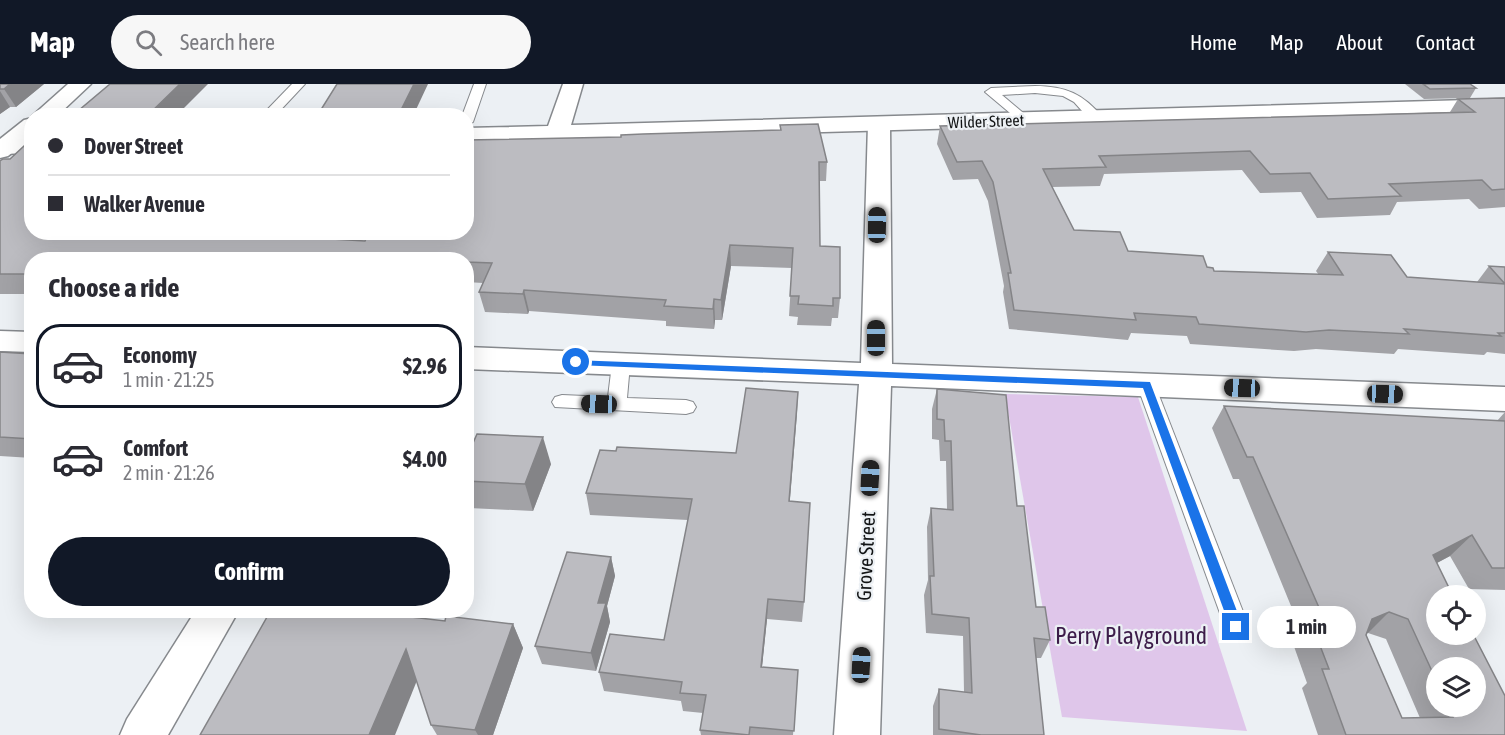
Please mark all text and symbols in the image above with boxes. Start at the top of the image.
search box [111,15,531,69]
text: Map [30,26,75,58]
icon: search [132,26,165,59]
text: Search here [180,29,275,55]
text: Home [1190,30,1237,54]
text: Map [1270,30,1304,54]
text: About [1337,30,1383,54]
text: Contact [1416,30,1475,54]
street label: Wilder Street [948,111,1025,131]
text: Dover Street [84,133,183,159]
text: Walker Avenue [84,191,205,217]
car [868,207,886,243]
text: Choose a ride [48,272,180,303]
car [867,320,885,356]
icon: car [51,339,105,393]
text: Economy [123,342,197,368]
route start [562,348,589,375]
text: $2.96 [403,353,447,379]
text: 1 min · 21:25 [123,368,215,391]
car [1224,378,1260,398]
car [1367,384,1403,404]
car [581,394,617,414]
icon: car [51,432,105,486]
text: Comfort [123,435,188,461]
text: $4.00 [403,446,447,472]
car [860,460,880,496]
text: 2 min · 21:26 [123,461,215,484]
street label: Grove Street [852,510,879,601]
button: Confirm [48,537,450,606]
map controls [1426,585,1486,717]
button: locate [1426,585,1486,645]
callout: 1 min [1257,606,1356,648]
route end [1222,613,1249,640]
text: 1 min [1286,615,1327,638]
park label: Perry Playground [1055,622,1207,649]
car [851,647,871,683]
button: layers [1426,657,1486,717]

